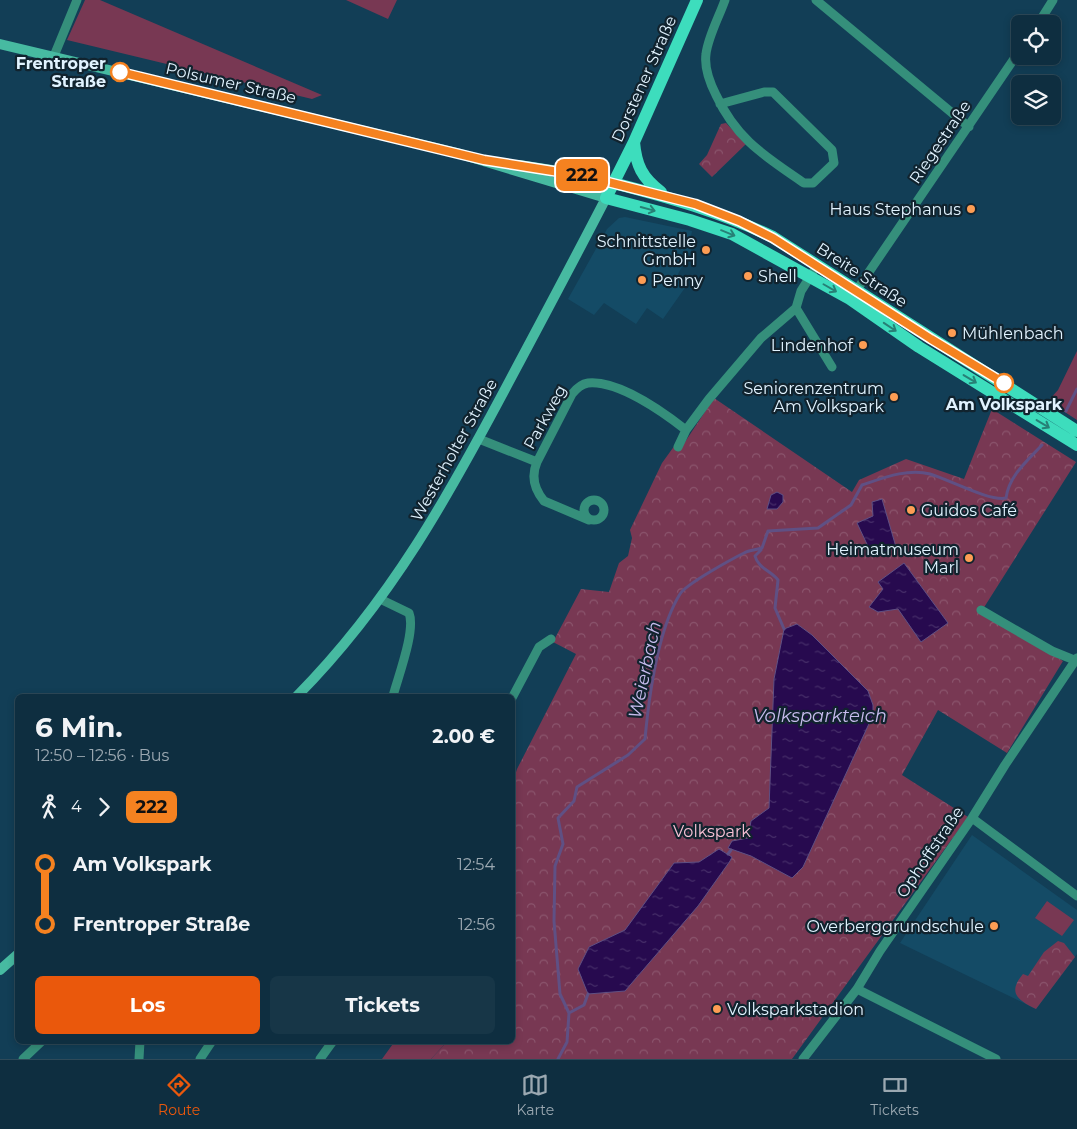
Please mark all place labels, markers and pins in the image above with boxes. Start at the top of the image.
place label: Frentroper Straße [16,54,106,91]
marker: Frentroper Straße [110,62,130,82]
place label: Haus Stephanus [830,200,961,219]
marker: Haus Stephanus [965,203,977,215]
place label: Schnittstelle GmbH [597,232,696,269]
marker: Schnittstelle GmbH [700,244,712,256]
place label: Shell [758,267,797,286]
marker: Shell [742,270,754,282]
place label: Penny [652,271,703,290]
marker: Penny [636,274,648,286]
place label: Mühlenbach [962,324,1064,343]
marker: Mühlenbach [946,327,958,339]
place label: Lindenhof [771,336,854,355]
marker: Lindenhof [857,339,869,351]
marker: Am Volkspark [994,373,1014,393]
place label: Seniorenzentrum Am Volkspark [743,379,884,416]
marker: Seniorenzentrum Am Volkspark [888,391,900,403]
place label: Am Volkspark [945,395,1063,414]
place label: Guidos Café [921,501,1017,520]
marker: Guidos Café [905,504,917,516]
place label: Heimatmuseum Marl [826,540,959,577]
marker: Heimatmuseum Marl [963,552,975,564]
place label: Overberggrundschule [806,917,984,936]
marker: Overberggrundschule [988,920,1000,932]
place label: Volksparkstadion [727,1000,864,1019]
marker: Volksparkstadion [711,1003,723,1015]

